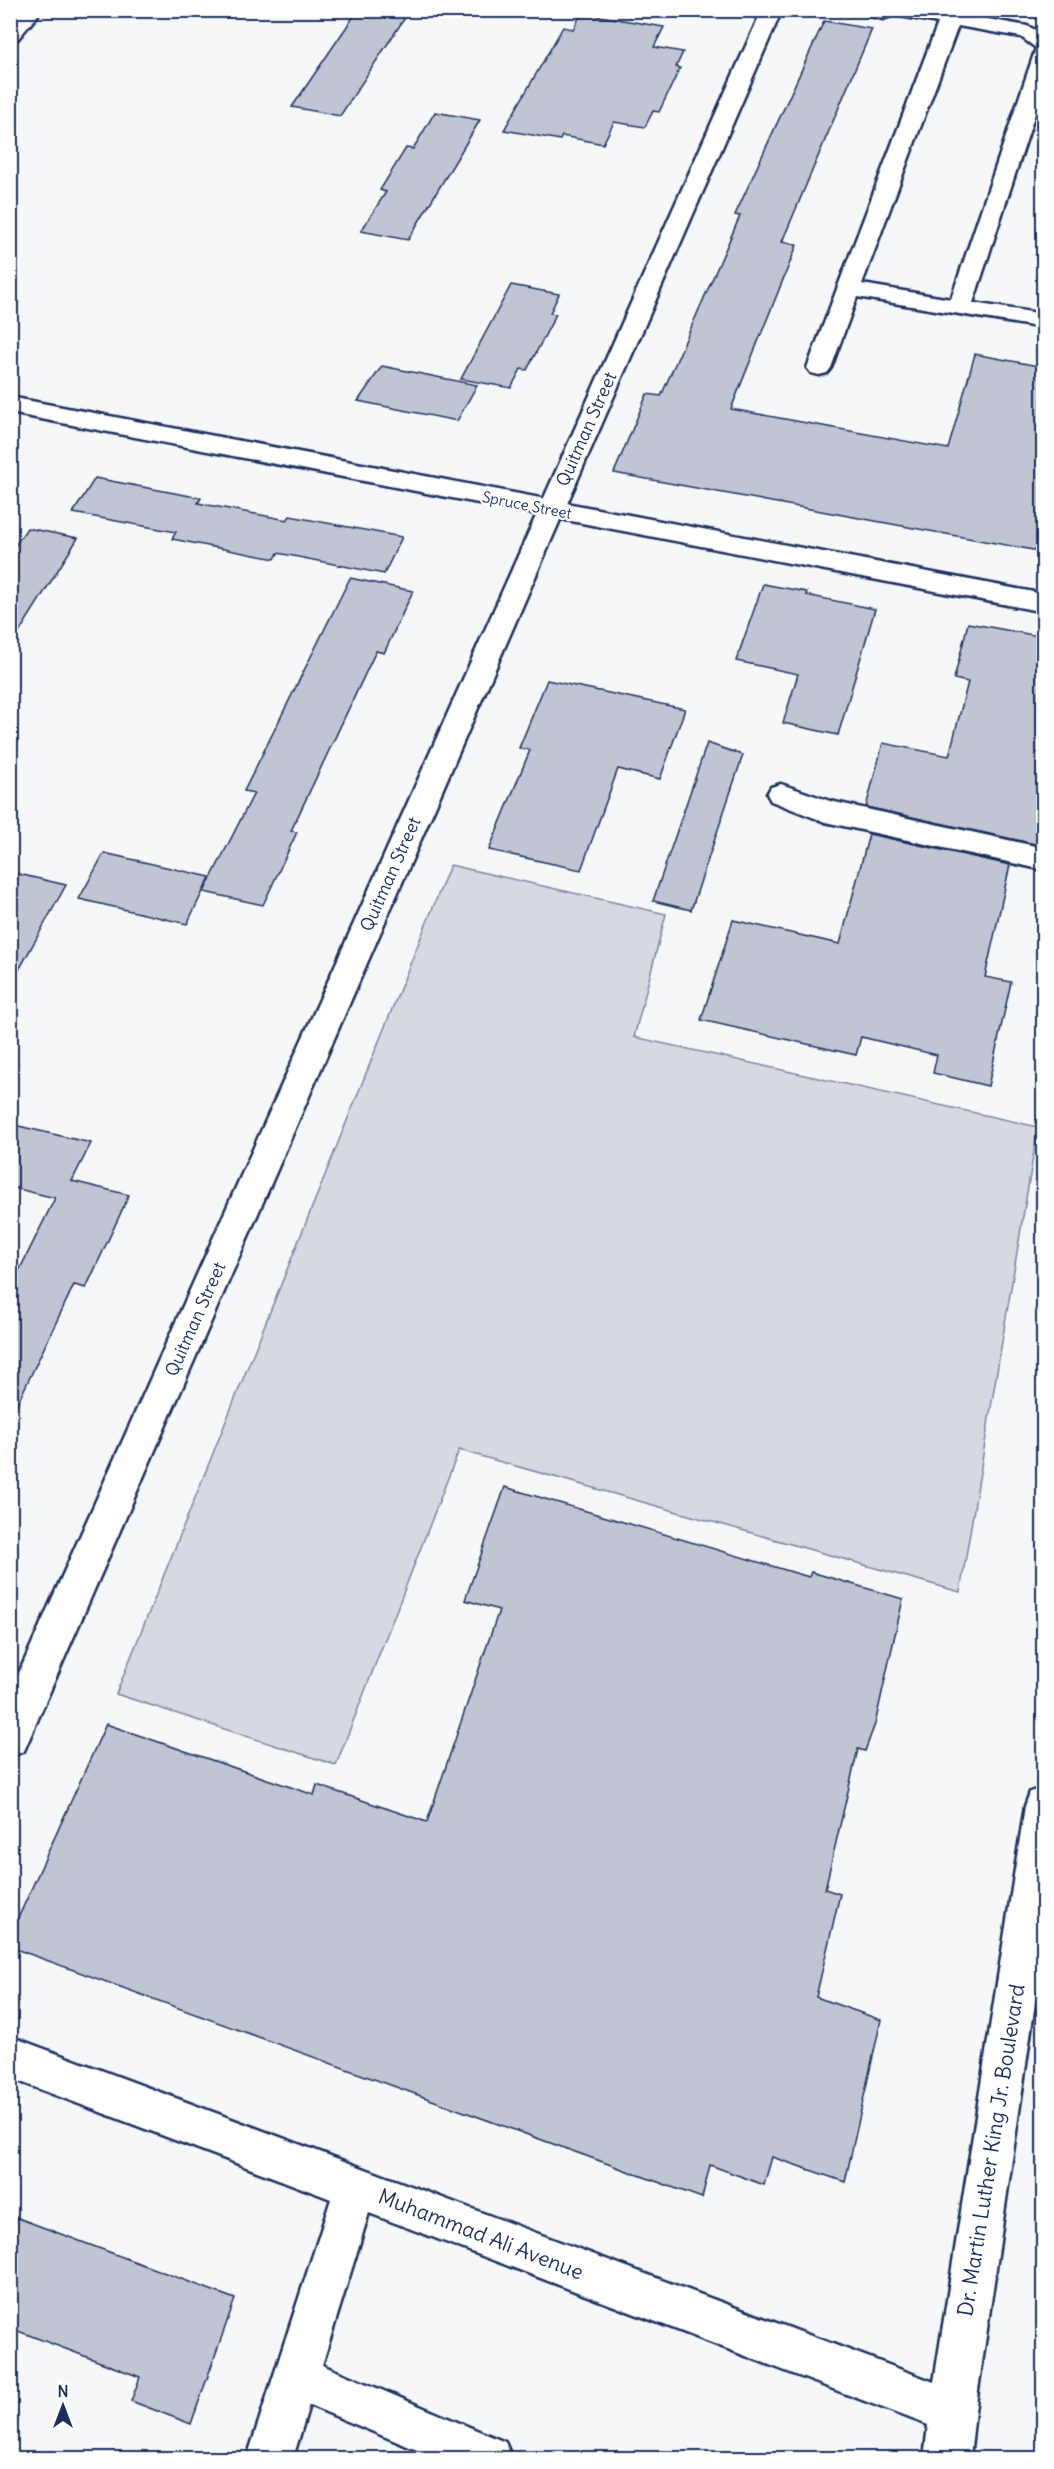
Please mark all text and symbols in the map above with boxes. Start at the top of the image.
street label: Quitman Street [550,368,622,490]
street label: Spruce Street [481,487,573,523]
street label: Quitman Street [354,813,426,935]
street label: Quitman Street [159,1258,231,1380]
street label: Dr. Martin Luther King Jr. Boulevard [951,1982,1031,2318]
street label: Muhammad Ali Avenue [375,2182,587,2286]
north arrow [33,2376,93,2436]
text: N [57,2381,69,2401]

